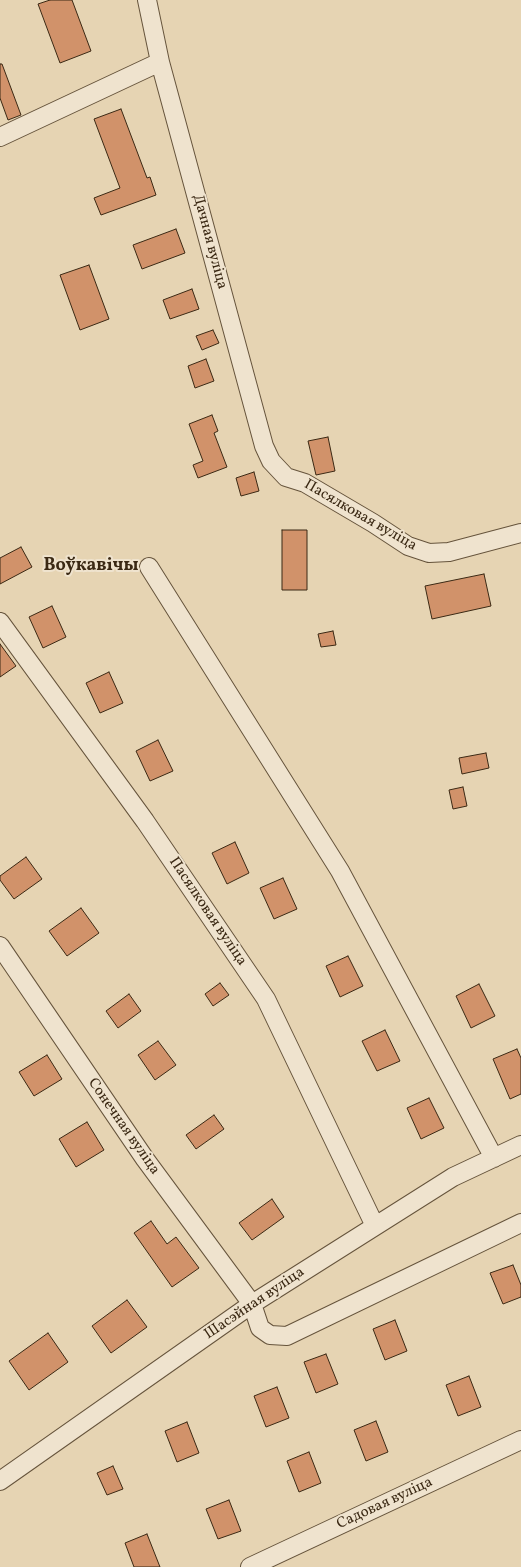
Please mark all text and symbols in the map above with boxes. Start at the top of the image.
street label: Дачная вуліца [188,193,230,291]
street label: Пасялковая вуліца [300,476,420,556]
district label: Воўкавічы [43,556,139,578]
street label: Пасялковая вуліца [164,854,250,970]
street label: Сонечная вуліца [83,1075,163,1179]
street label: Шасэйная вуліца [202,1264,308,1344]
street label: Садовая вуліца [334,1474,436,1534]

